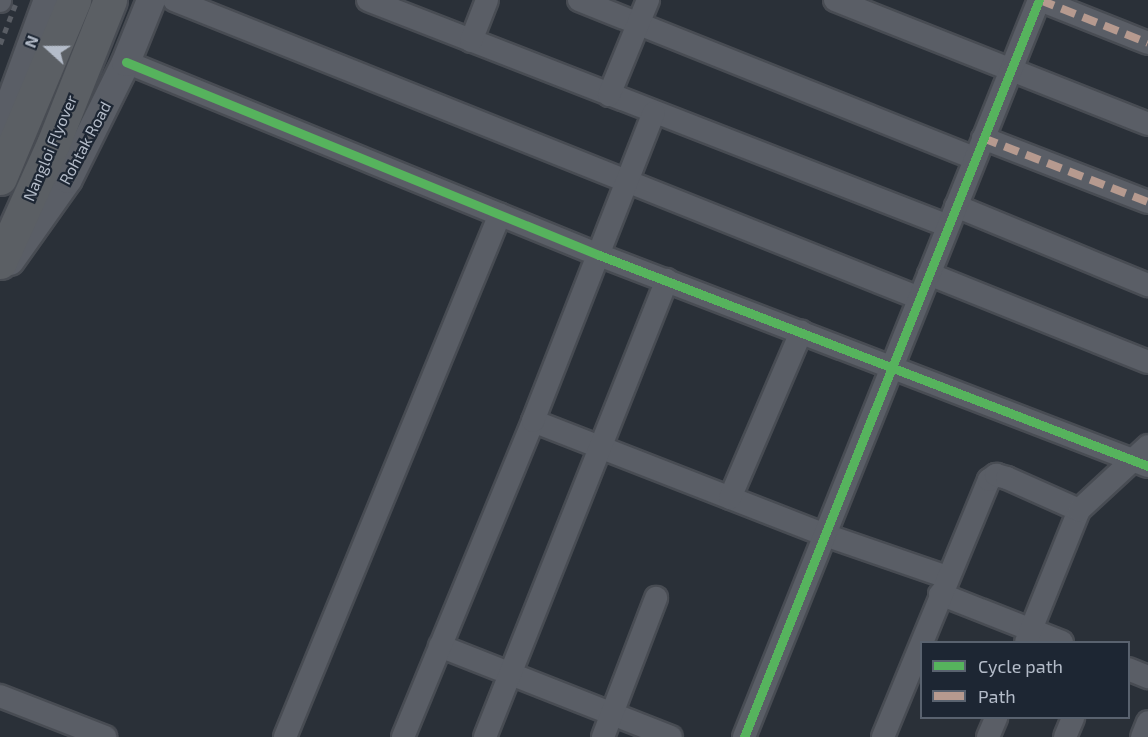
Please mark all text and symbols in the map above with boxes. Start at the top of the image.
north arrow [18,18,78,78]
text: N [20,33,42,50]
street label: Nangloi Flyover [19,92,81,204]
street label: Rohtak Road [55,98,115,188]
legend [920,641,1130,719]
text: Cycle path [978,655,1063,677]
text: Path [978,685,1016,707]

